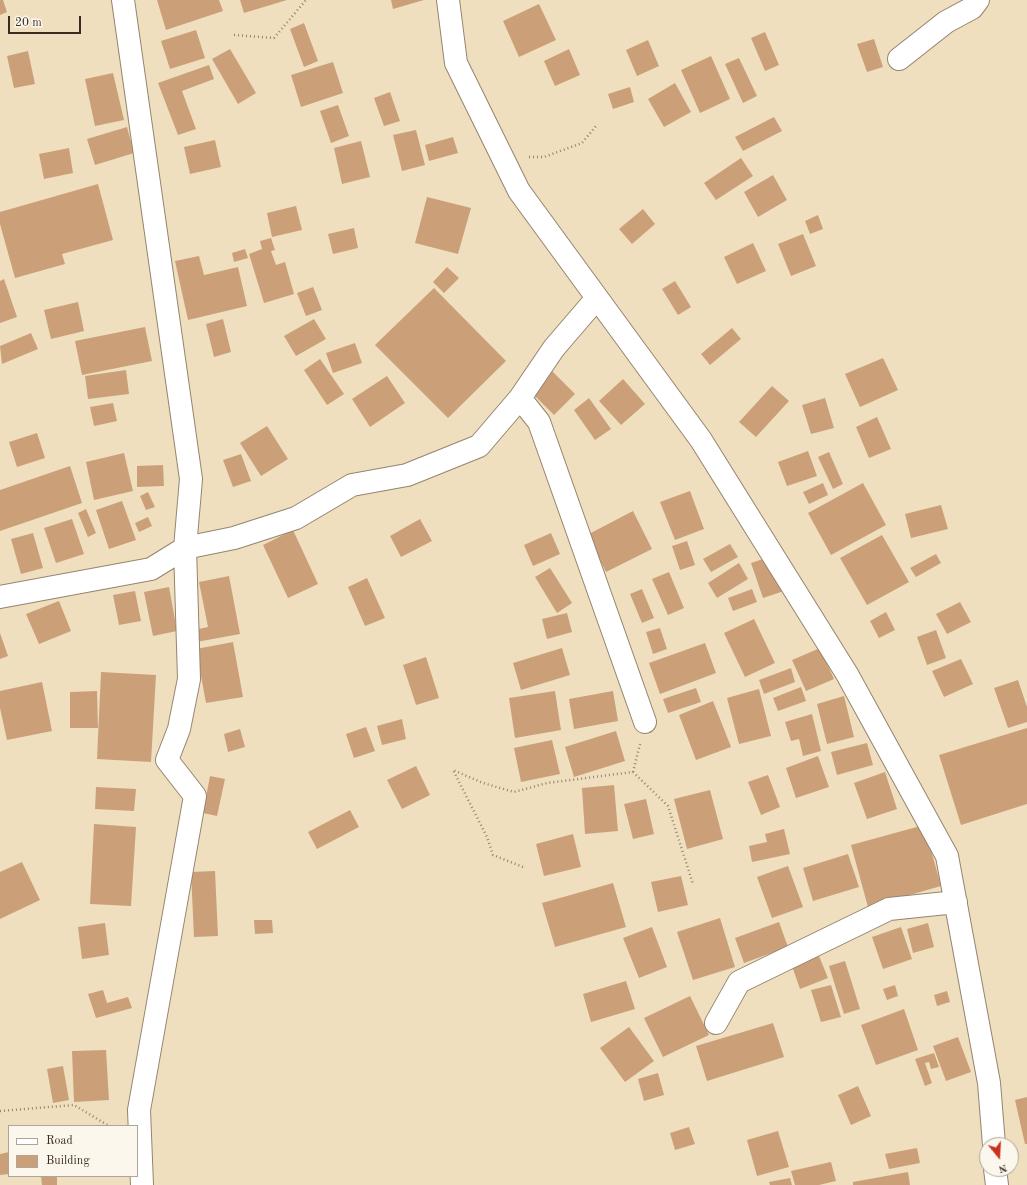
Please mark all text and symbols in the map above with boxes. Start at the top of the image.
scale bar [10,8,83,34]
text: 20 m [15,17,42,29]
legend [8,1125,138,1177]
text: Road [46,1135,73,1147]
north arrow [979,1137,1019,1177]
text: Building [46,1155,90,1167]
text: N [997,1161,1008,1174]

